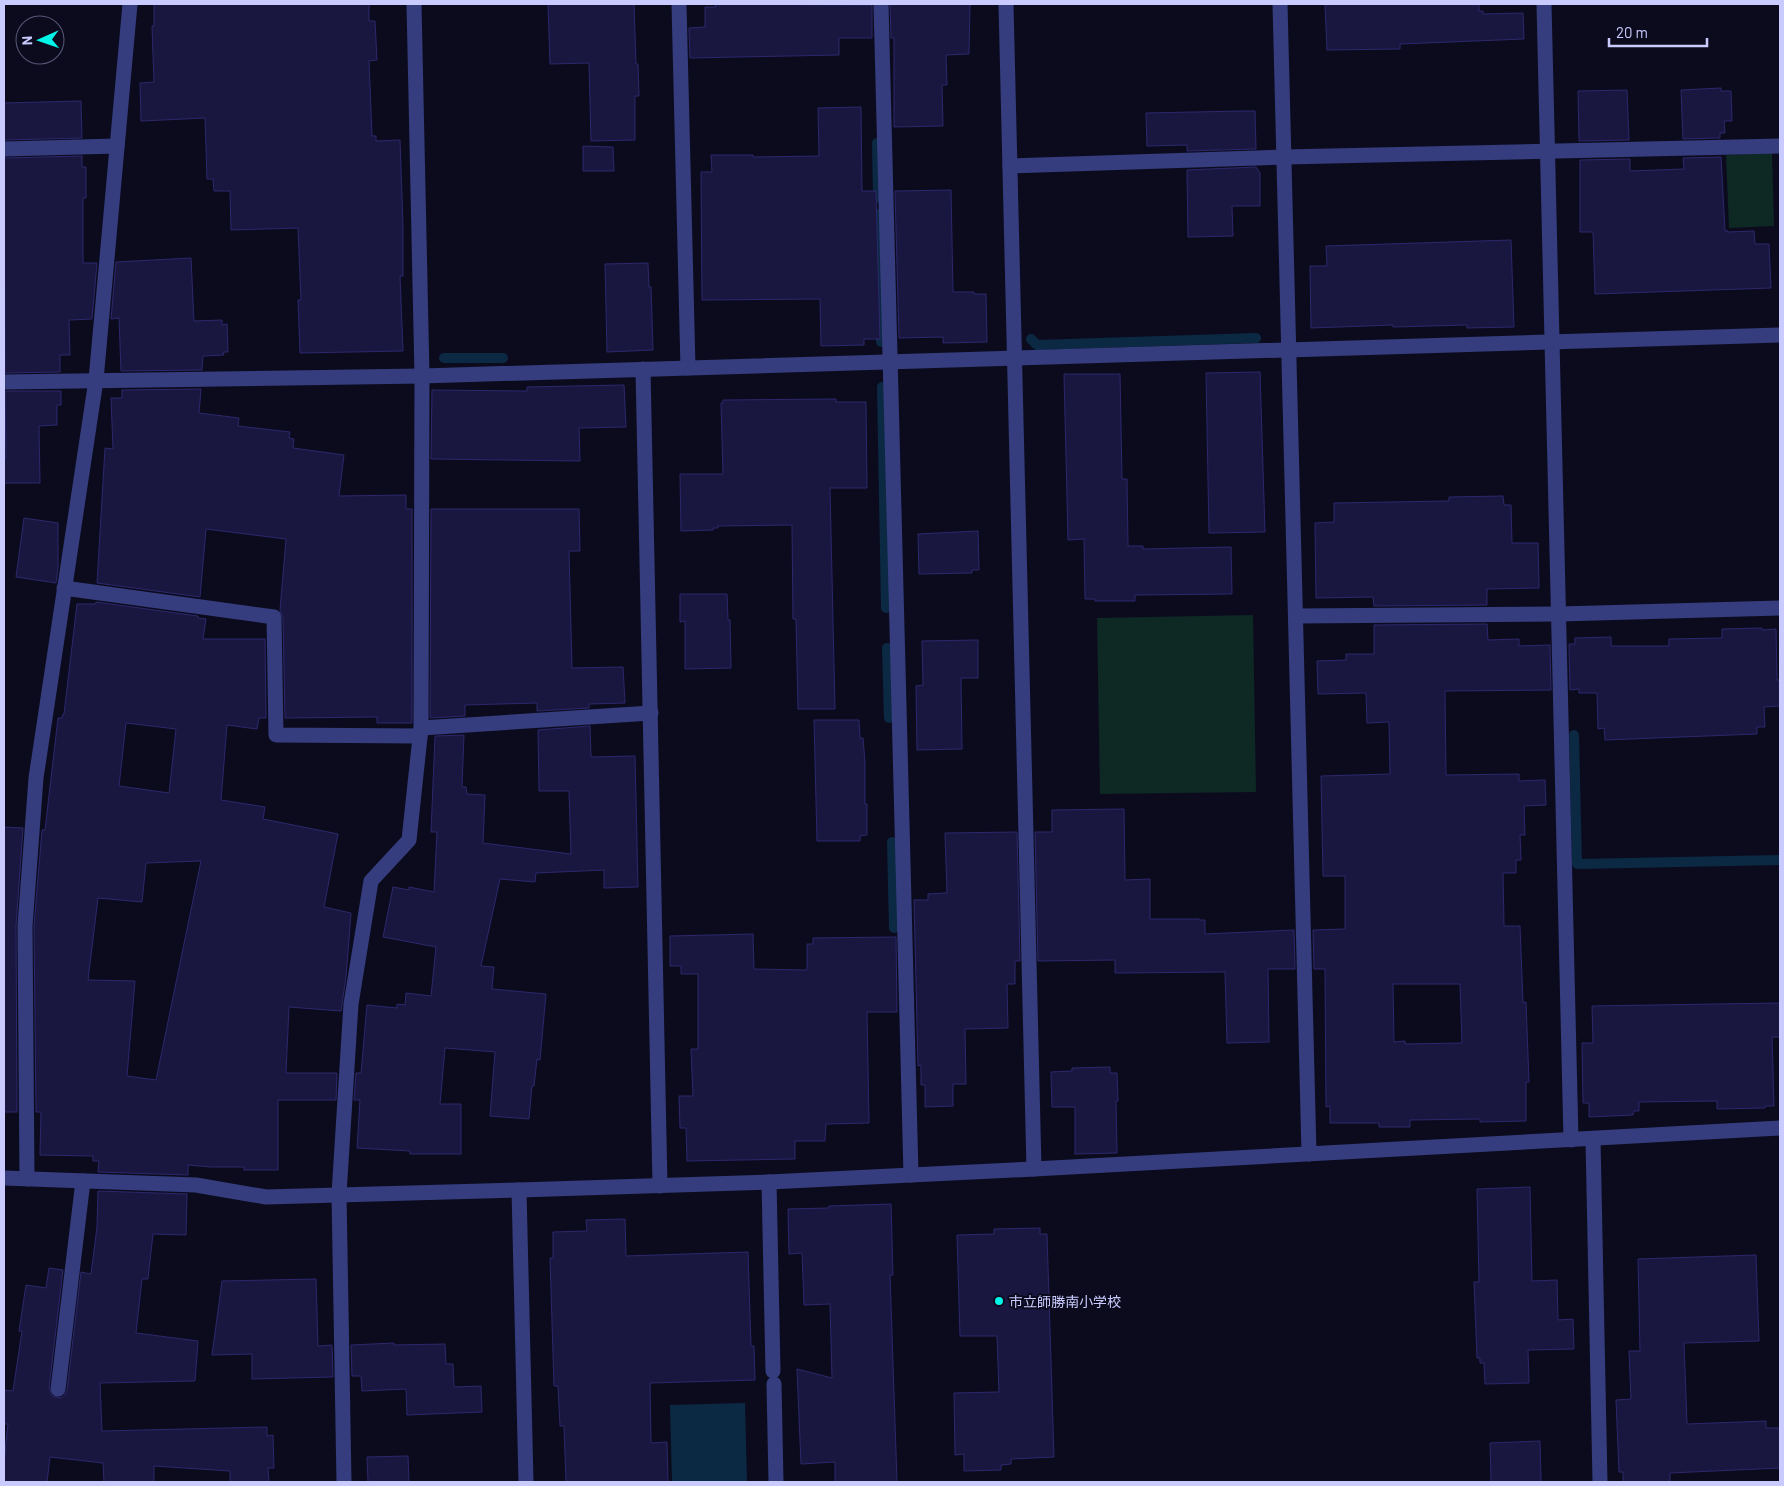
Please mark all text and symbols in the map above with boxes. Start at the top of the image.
north arrow [15,15,65,65]
scale bar [1609,15,1706,47]
text: 20 m [1616,23,1648,41]
text: N [18,36,35,45]
place label: 市立師勝南小学校 [1009,1293,1121,1310]
marker: 市立師勝南小学校 [993,1295,1005,1307]

